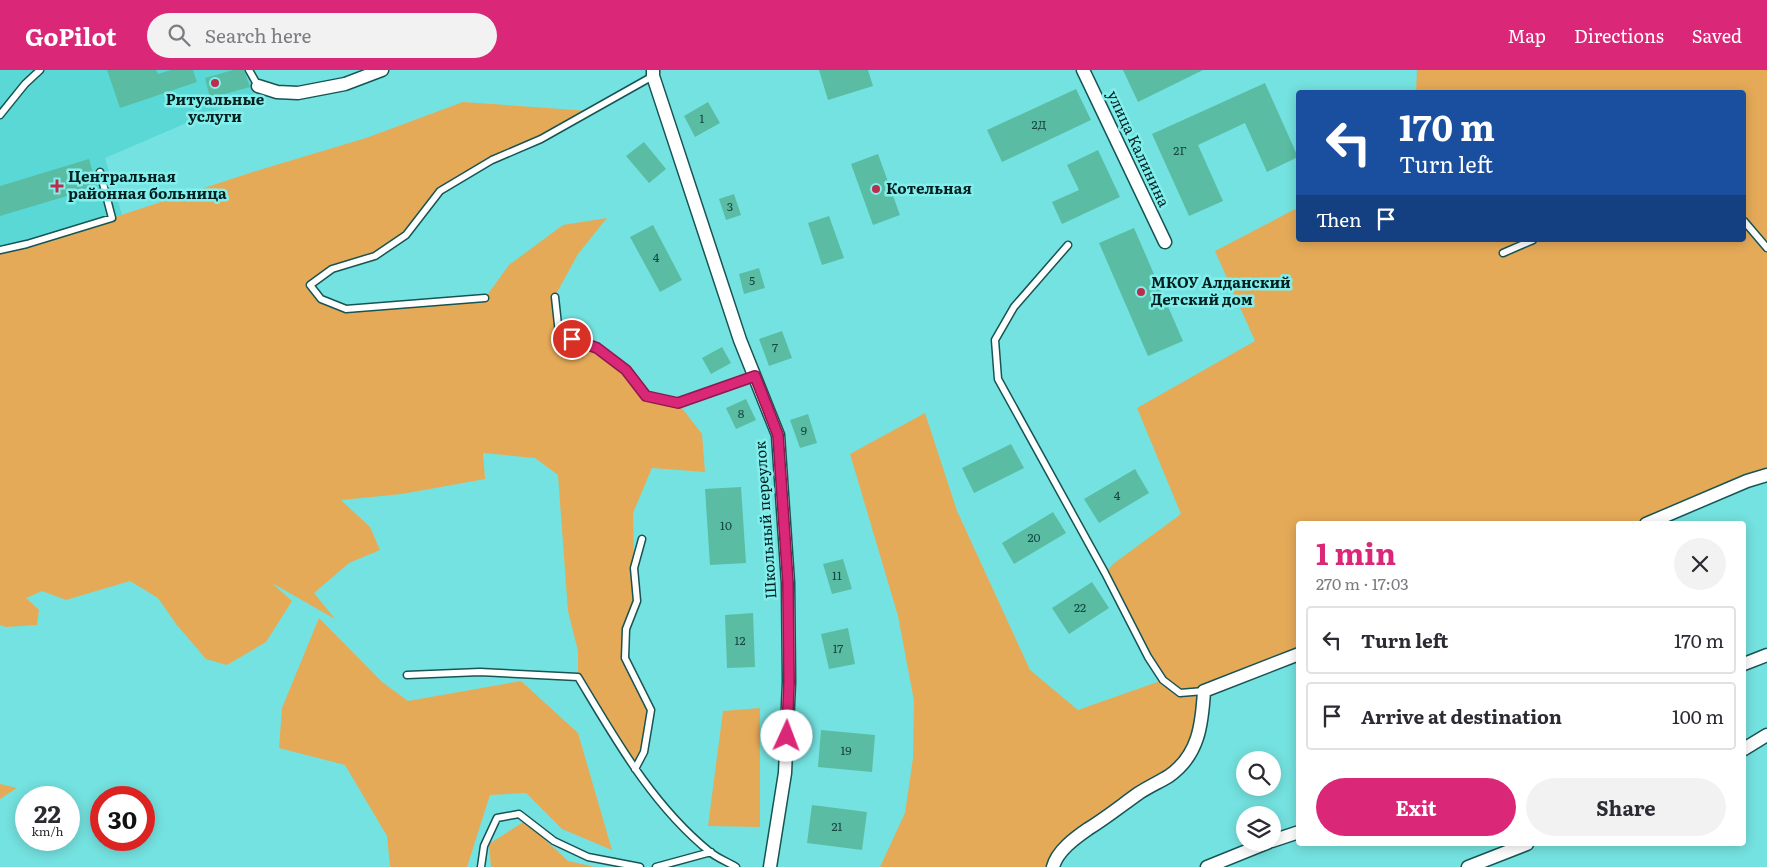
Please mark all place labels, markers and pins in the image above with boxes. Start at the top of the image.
marker: Ритуальные услуги [209,77,221,89]
place label: Ритуальные услуги [166,87,265,127]
place label: Центральная районная больница [68,164,227,204]
place label: Котельная [886,176,972,199]
marker: Центральная районная больница [50,179,64,193]
marker: Котельная [870,183,882,195]
place label: МКОУ Алданский Детский дом [1151,270,1291,310]
marker: МКОУ Алданский Детский дом [1135,286,1147,298]
pin [551,318,593,360]

